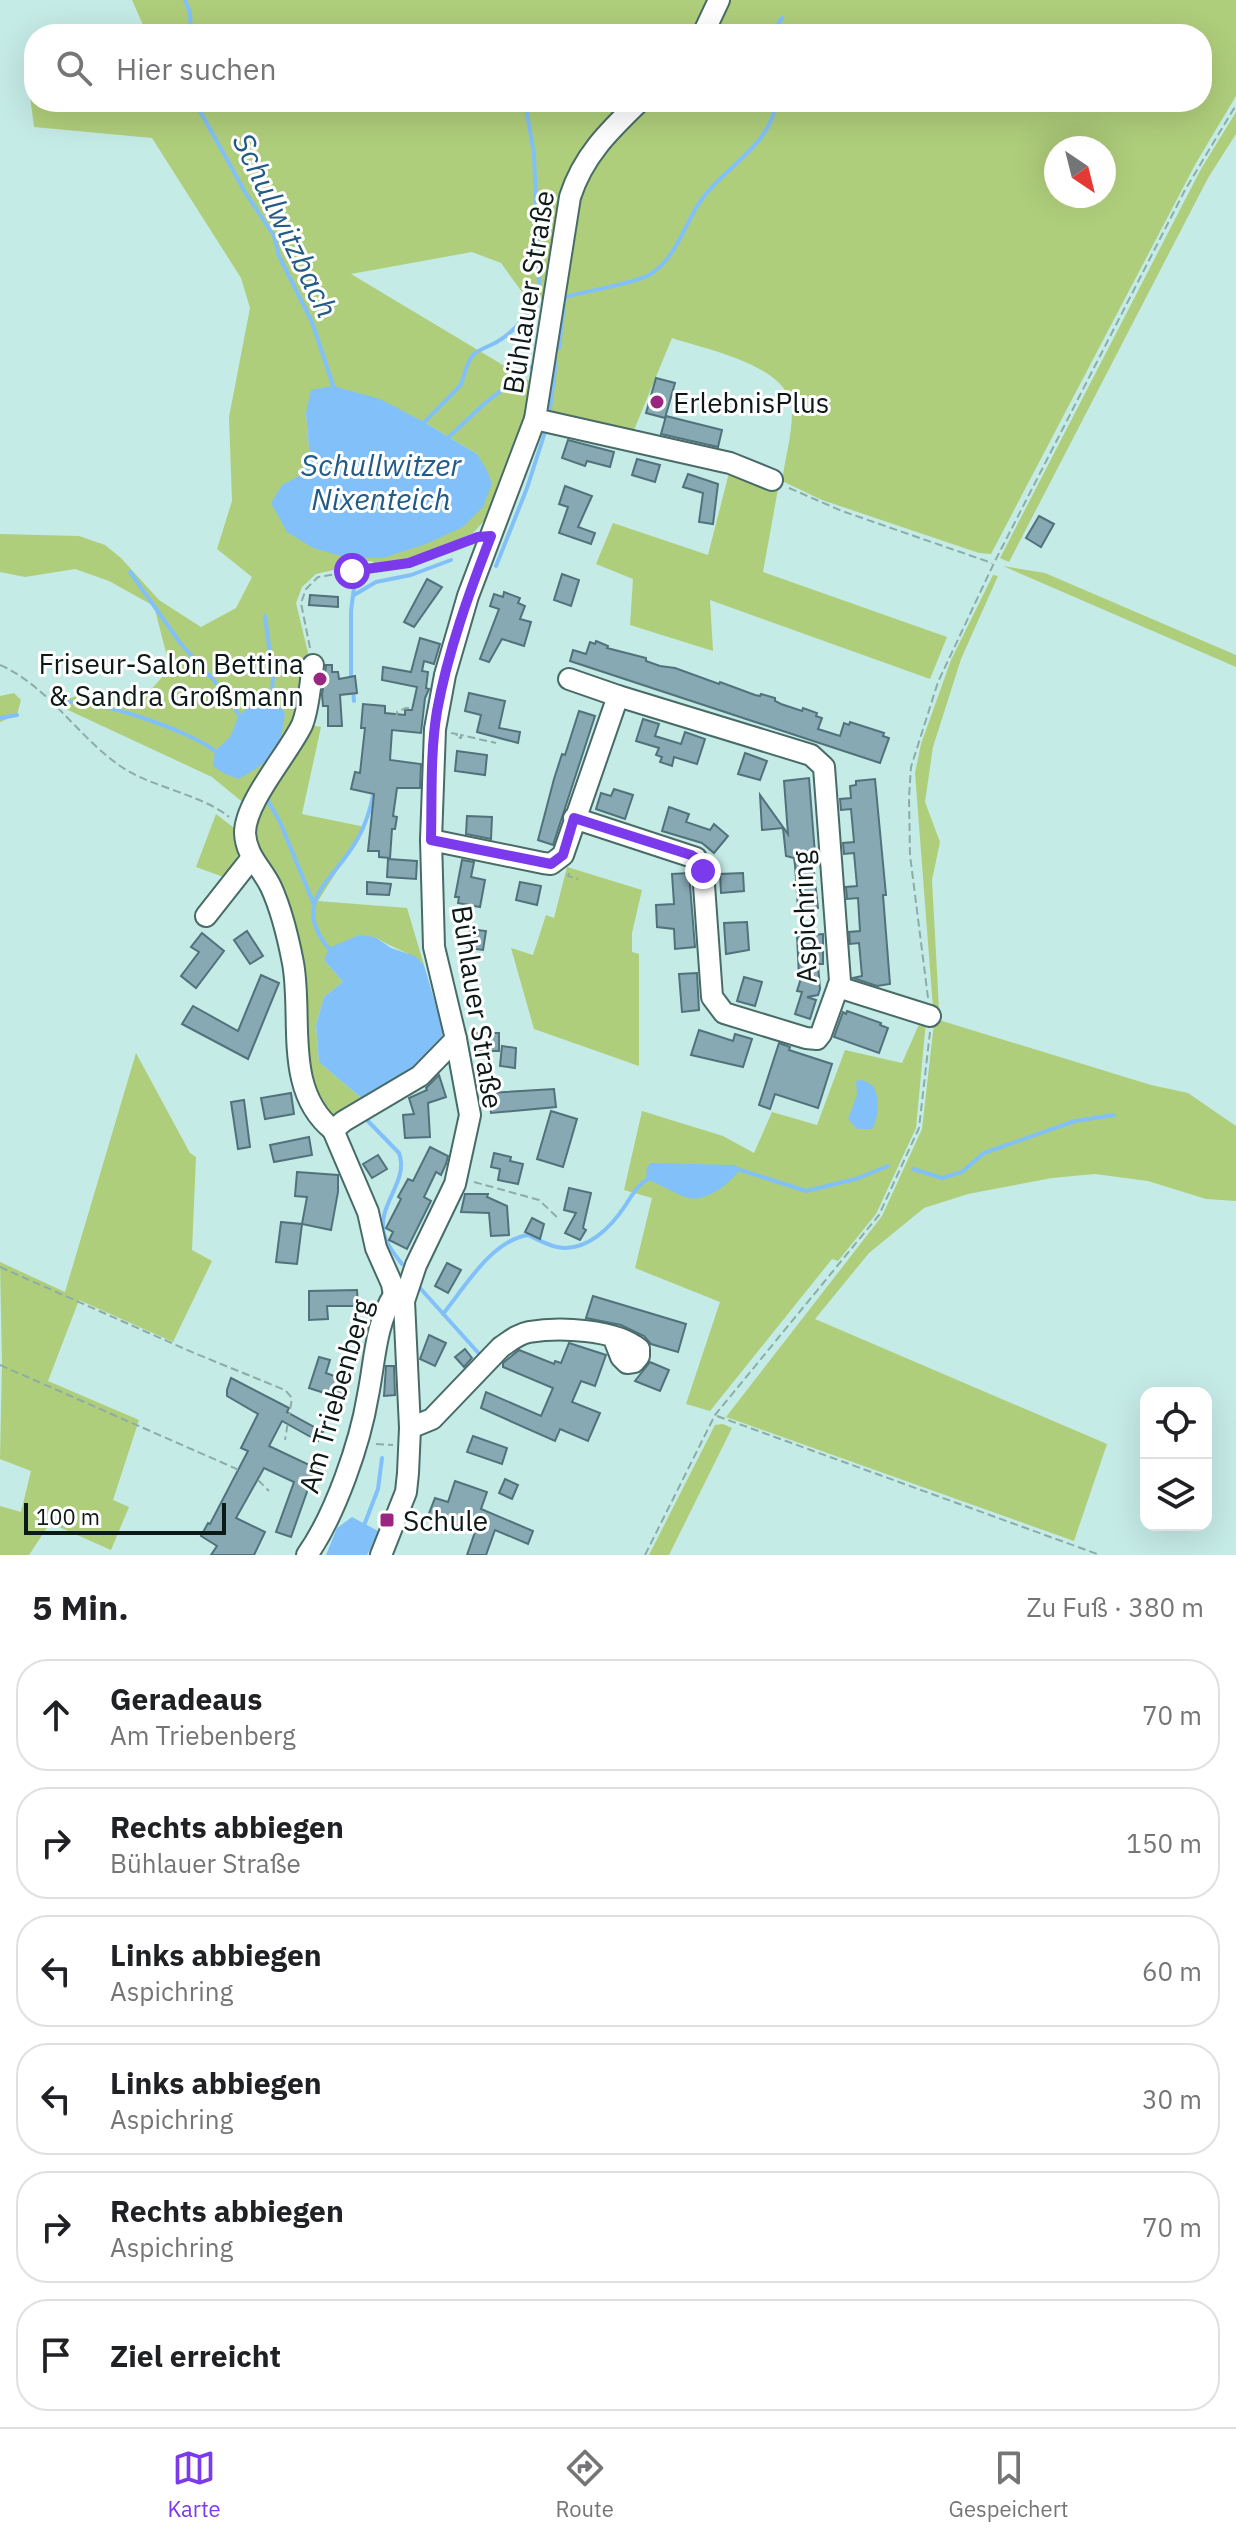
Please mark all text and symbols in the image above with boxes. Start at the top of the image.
search box [24,24,1212,112]
icon: search [52,46,96,90]
text: Hier suchen [116,49,277,88]
water label: Schullwitzbach [224,126,348,324]
north arrow [1044,136,1116,208]
street label: Bühlauer Straße [494,188,562,396]
place label: ErlebnisPlus [673,384,830,421]
marker: ErlebnisPlus [648,393,666,411]
water label: Schullwitzer Nixenteich [301,445,462,518]
route start [334,553,370,589]
place label: Friseur-Salon Bettina & Sandra Großmann [38,645,304,714]
marker: Friseur-Salon Bettina & Sandra Großmann [311,670,329,688]
street label: Aspichring [783,850,825,984]
route end [685,853,721,889]
street label: Bühlauer Straße [444,903,512,1111]
street label: Am Triebenberg [290,1295,380,1497]
map controls [1140,1387,1212,1531]
button: locate [1140,1387,1212,1459]
button: layers [1140,1459,1212,1531]
scale bar [24,1499,226,1535]
text: 100 m [36,1502,100,1531]
place label: Schule [403,1502,488,1539]
marker: Schule [378,1511,396,1529]
text: 5 Min. [32,1585,129,1629]
text: Zu Fuß · 380 m [1026,1590,1204,1624]
text: Geradeaus [110,1679,262,1718]
icon: ahead [34,1693,78,1737]
text: 70 m [1142,1698,1202,1732]
text: Am Triebenberg [110,1718,296,1752]
text: Rechts abbiegen [110,1807,344,1846]
icon: right [34,1821,78,1865]
text: 150 m [1126,1826,1202,1860]
text: Bühlauer Straße [110,1846,301,1880]
text: Links abbiegen [110,1935,322,1974]
icon: left [34,1949,78,1993]
text: 60 m [1142,1954,1202,1988]
text: Aspichring [110,1974,233,2008]
text: Links abbiegen [110,2063,322,2102]
icon: left [34,2077,78,2121]
text: 30 m [1142,2082,1202,2116]
text: Aspichring [110,2102,233,2136]
text: Rechts abbiegen [110,2191,344,2230]
icon: right [34,2205,78,2249]
text: 70 m [1142,2210,1202,2244]
text: Aspichring [110,2230,233,2264]
icon: arrive [34,2333,78,2377]
text: Ziel erreicht [110,2336,281,2375]
tab: Karte [167,2446,221,2523]
tab: Route [555,2446,614,2523]
tab: Gespeichert [949,2446,1069,2523]

